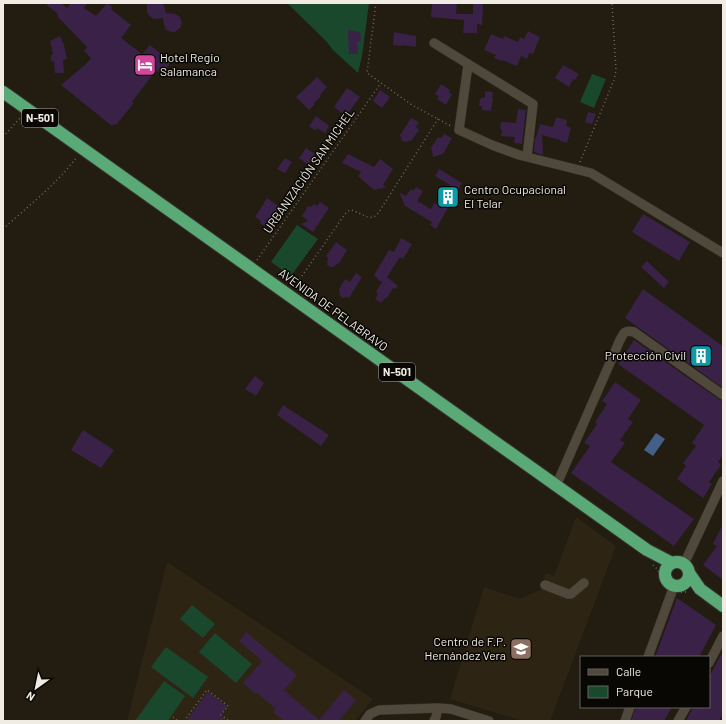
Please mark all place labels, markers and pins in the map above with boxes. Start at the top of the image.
place label: Hotel Regio Salamanca [160,50,220,78]
hotel icon: Hotel Regio Salamanca [132,52,158,78]
place label: Centro Ocupacional El Telar [464,182,566,210]
building icon: Centro Ocupacional El Telar [435,184,461,210]
building icon: Protección Civil [688,343,714,369]
place label: Protección Civil [605,348,686,362]
place label: Centro de F.P. Hernández Vera [424,634,506,662]
school or university icon: Centro de F.P. Hernández Vera [508,636,534,662]

